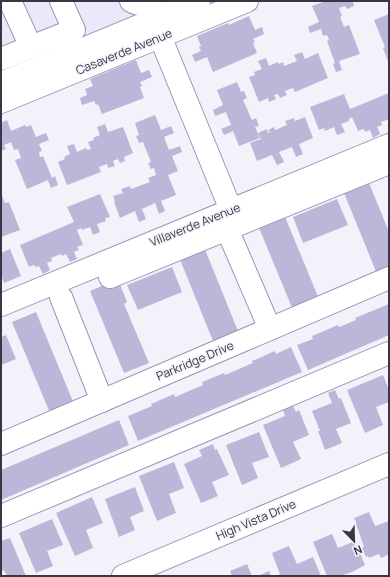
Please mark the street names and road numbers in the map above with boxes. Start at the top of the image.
street label: Casaverde Avenue [73,24,175,79]
street label: Villaverde Avenue [147,199,243,250]
street label: Parkridge Drive [153,337,236,385]
street label: High Vista Drive [213,495,299,544]

